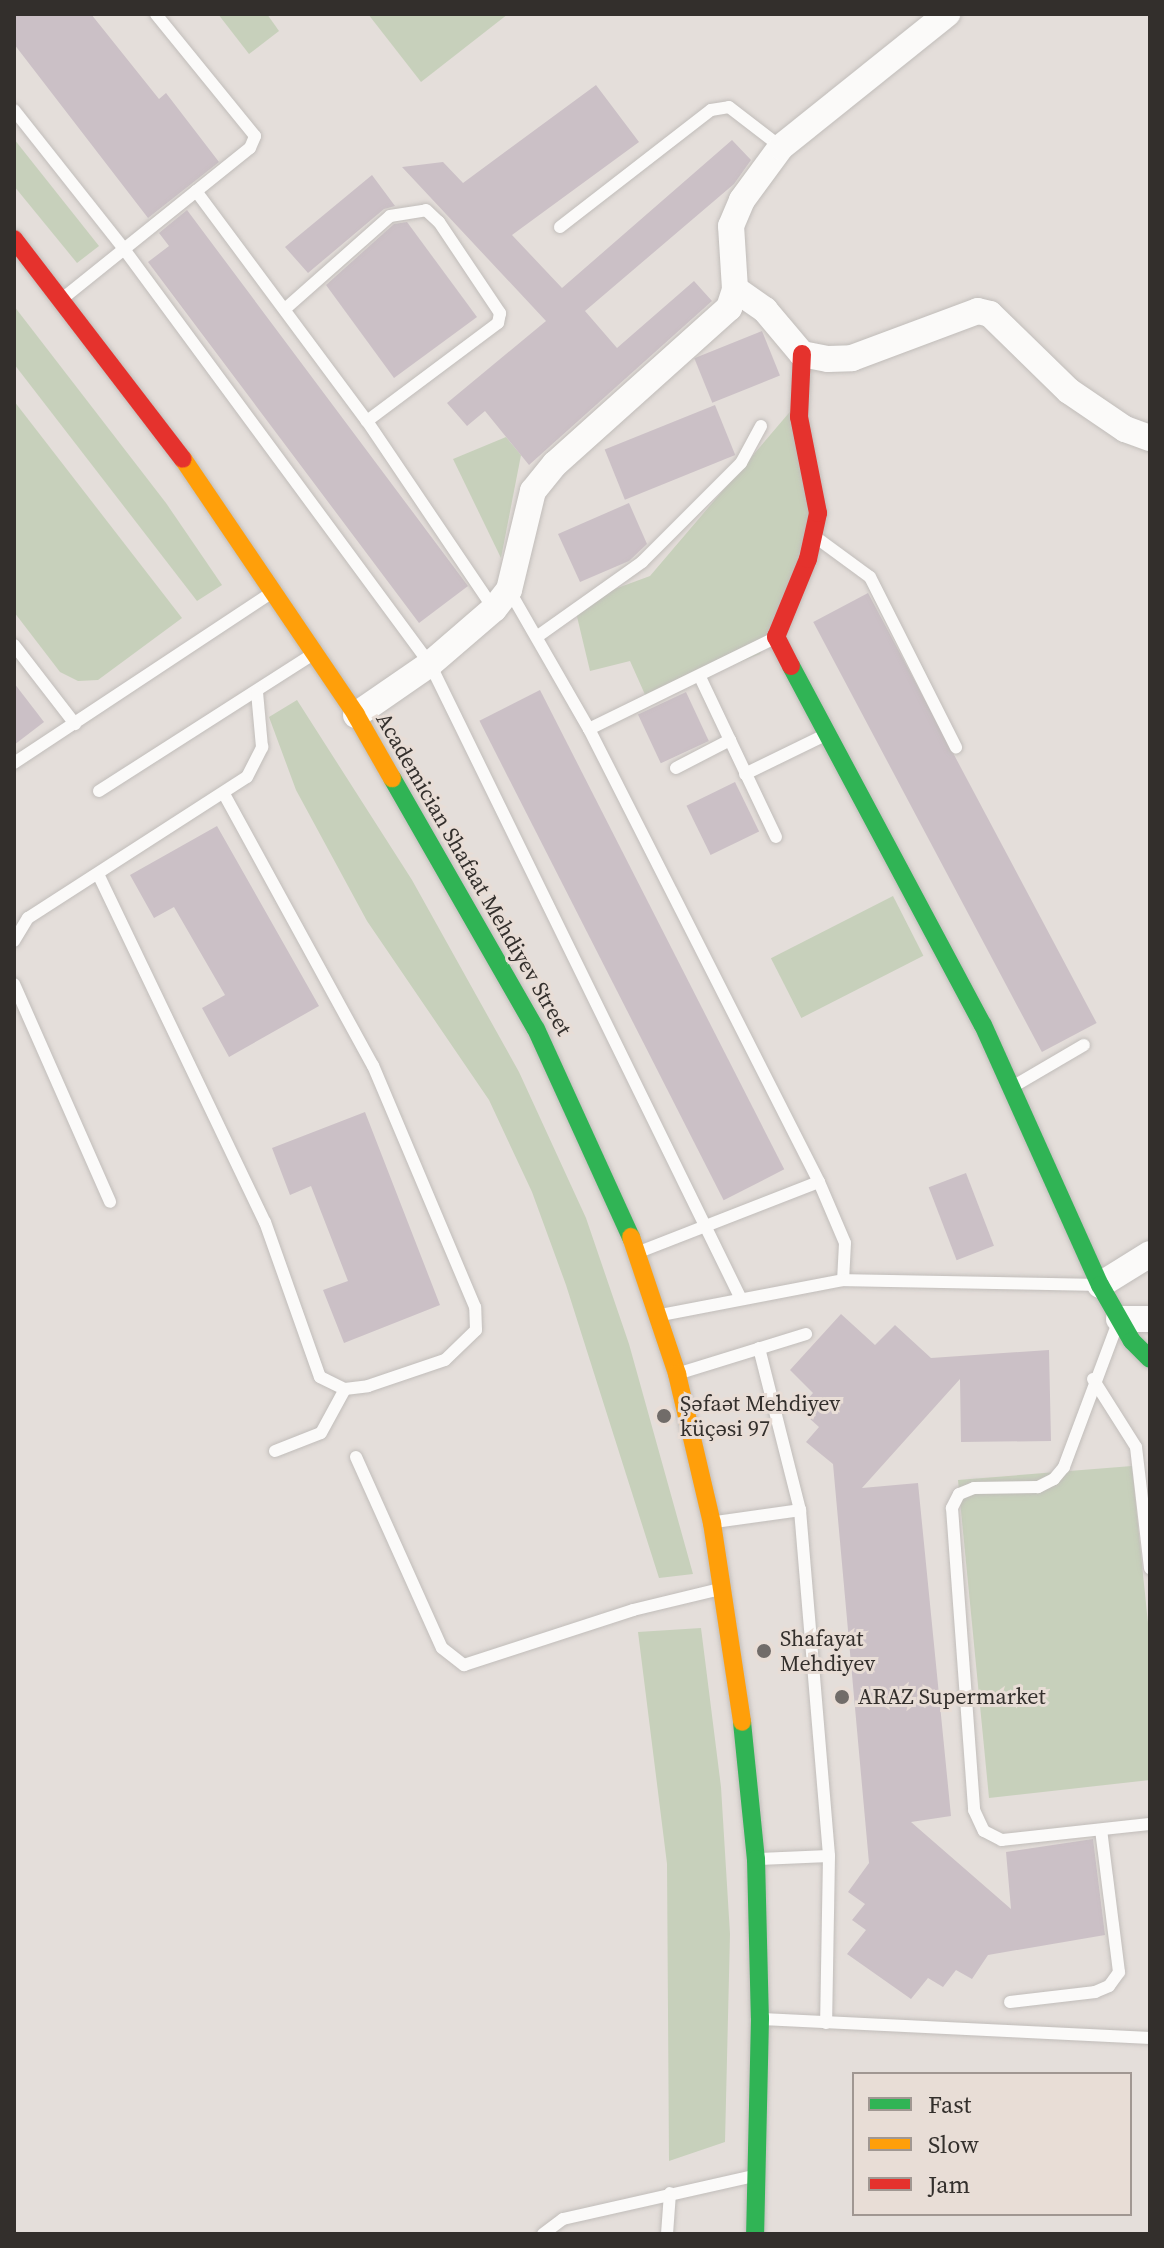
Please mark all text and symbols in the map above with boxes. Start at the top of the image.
street label: Academician Shafaat Mehdiyev Street [371,708,577,1040]
place label: Şəfaət Mehdiyev küçəsi 97 [680,1390,840,1442]
marker: Şəfaət Mehdiyev küçəsi 97 [655,1407,673,1425]
place label: Shafayat Mehdiyev [780,1625,875,1676]
marker: Shafayat Mehdiyev [755,1642,773,1660]
place label: ARAZ Supermarket [858,1684,1046,1710]
marker: ARAZ Supermarket [833,1688,851,1706]
legend [852,2072,1132,2216]
text: Fast [928,2088,971,2121]
text: Slow [928,2128,979,2161]
text: Jam [928,2168,970,2201]

